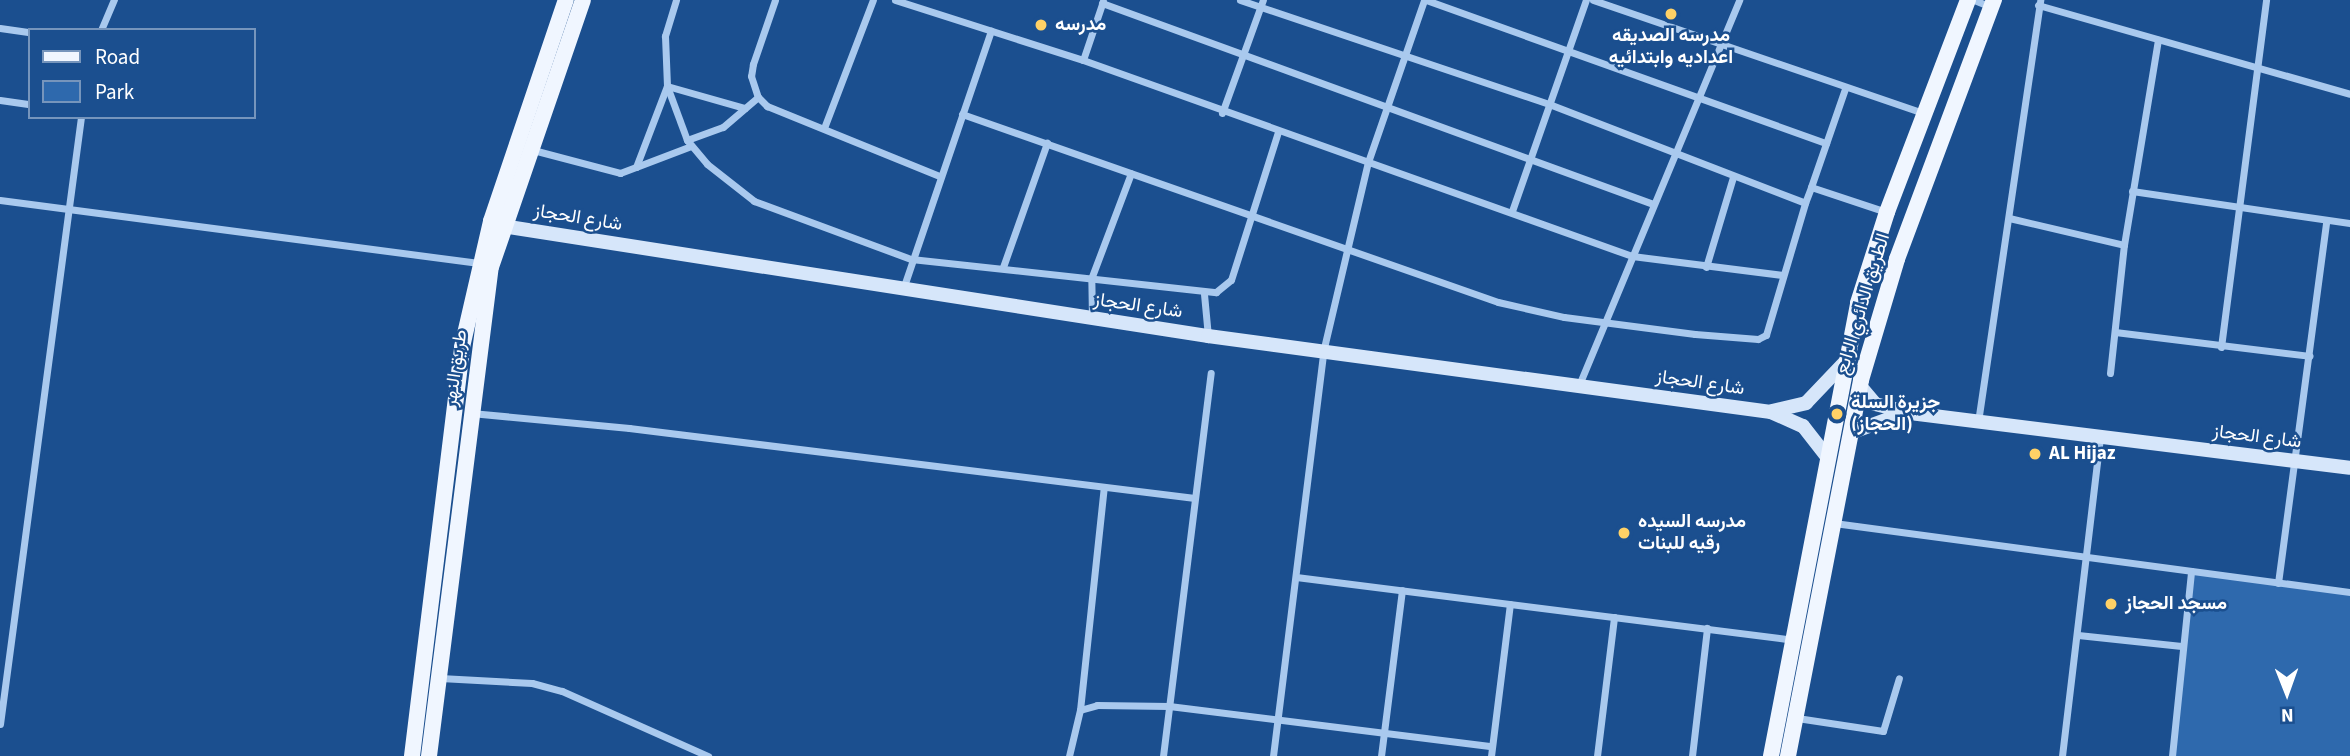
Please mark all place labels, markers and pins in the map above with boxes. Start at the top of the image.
marker: مدرسه الصديقه اعداديه وابتدائيه [1663,6,1679,22]
place label: مدرسه [1055,14,1106,36]
marker: مدرسه [1033,17,1049,33]
place label: مدرسه الصديقه اعداديه وابتدائيه [1609,25,1733,69]
place label: جزيرة السلة (الحجاز) [1851,392,1940,436]
marker: جزيرة السلة (الحجاز) [1829,406,1845,422]
place label: AL Hijaz [2049,443,2116,465]
marker: AL Hijaz [2027,446,2043,462]
place label: مدرسه السيده رقيه للبنات [1638,511,1746,555]
marker: مدرسه السيده رقيه للبنات [1616,525,1632,541]
place label: مسجد الحجاز [2125,593,2227,615]
marker: مسجد الحجاز [2103,596,2119,612]

